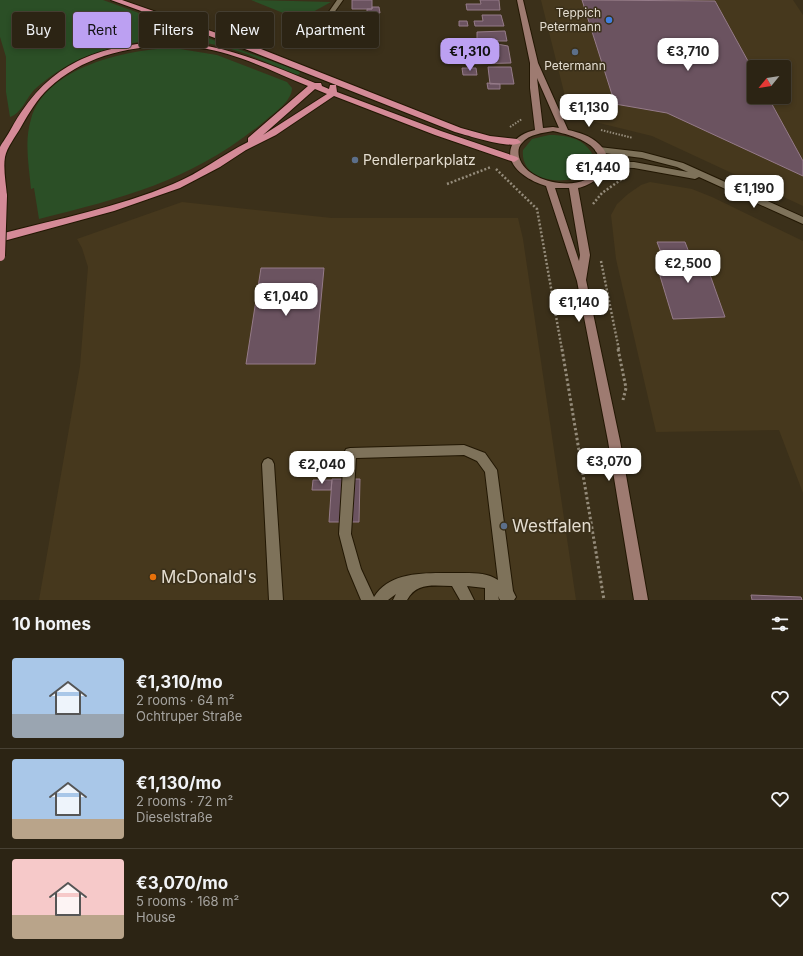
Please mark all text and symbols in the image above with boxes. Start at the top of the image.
place label: Teppich Petermann [539,5,601,34]
chip: Buy [12,12,65,48]
chip: Rent [73,12,131,48]
chip: Filters [139,12,208,48]
chip: New [216,12,274,48]
chip: Apartment [282,12,379,48]
marker: Teppich Petermann [604,15,614,25]
pin: €1,310 [437,38,503,72]
pin: €3,710 [655,38,721,72]
text: €1,310 [449,43,491,59]
text: €3,710 [667,43,709,59]
marker: Petermann [570,47,580,57]
place label: Petermann [544,58,606,73]
north arrow [747,60,791,104]
map controls [747,60,791,104]
pin: €1,130 [556,94,622,128]
text: €1,130 [569,99,609,115]
place label: Pendlerparkplatz [363,151,476,168]
pin: €1,440 [565,154,631,188]
marker: Pendlerparkplatz [350,155,360,165]
text: €1,440 [575,159,621,175]
pin: €1,190 [721,175,787,209]
text: €1,190 [734,180,774,196]
pin: €2,500 [655,250,721,284]
text: €2,500 [664,255,712,271]
pin: €1,040 [253,283,319,317]
text: €1,040 [264,288,308,304]
pin: €1,140 [546,289,612,323]
text: €1,140 [559,294,599,310]
pin: €3,070 [576,448,642,482]
pin: €2,040 [289,451,355,485]
text: €3,070 [586,453,632,469]
text: €2,040 [298,456,346,472]
place label: Westfalen [512,516,592,536]
marker: Westfalen [499,521,509,531]
place label: McDonald's [161,567,257,587]
marker: McDonald's [148,572,158,582]
icon: filters [769,613,791,635]
text: 10 homes [12,614,91,634]
text: €1,310/mo [136,672,223,692]
icon: home [44,674,92,722]
icon: heart [769,687,791,709]
text: 2 rooms · 64 m² [136,692,234,708]
text: Ochtruper Straße [136,708,242,724]
text: €1,130/mo [136,773,221,793]
icon: home [44,775,92,823]
icon: heart [769,788,791,810]
text: 2 rooms · 72 m² [136,793,233,809]
text: Dieselstraße [136,809,213,825]
text: €3,070/mo [136,873,228,893]
icon: home [44,875,92,923]
icon: heart [769,888,791,910]
text: 5 rooms · 168 m² [136,893,239,909]
text: House [136,909,176,925]

